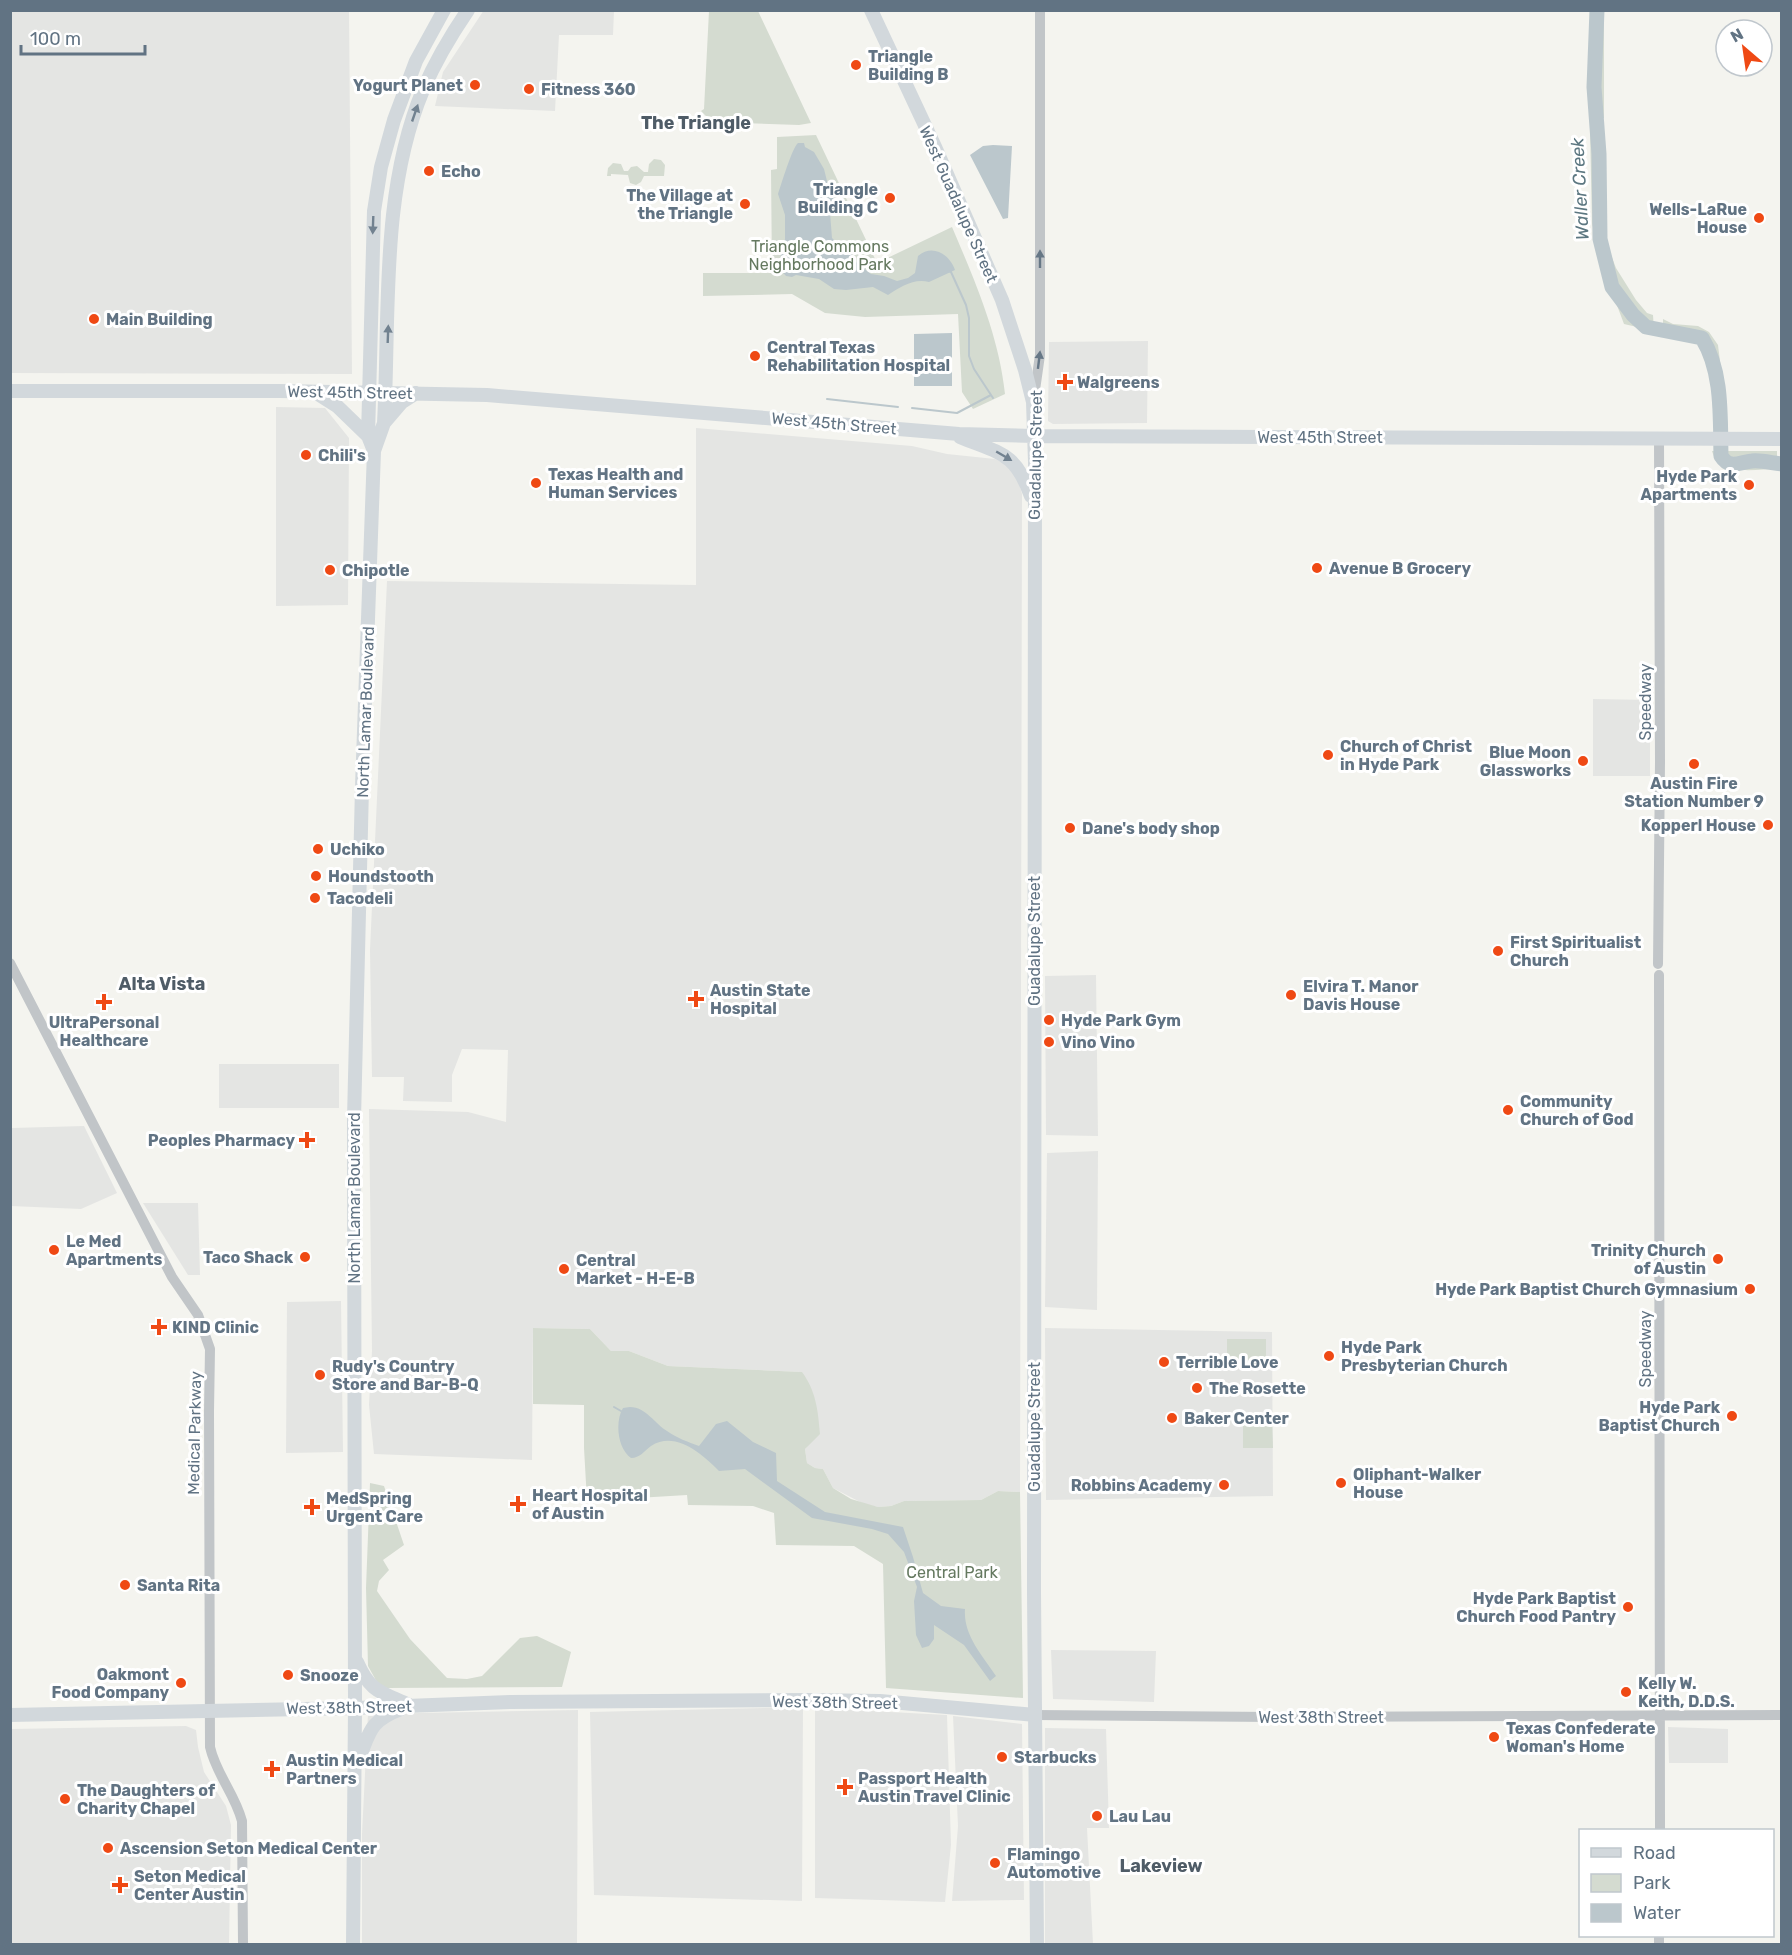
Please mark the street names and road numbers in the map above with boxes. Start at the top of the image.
street label: West Guadalupe Street [915,123,1002,286]
street label: West 45th Street [287,382,413,403]
street label: Guadalupe Street [1025,390,1046,520]
street label: West 45th Street [771,409,897,438]
street label: West 45th Street [1257,428,1383,447]
street label: North Lamar Boulevard [353,626,378,798]
street label: Speedway [1636,663,1655,741]
street label: Guadalupe Street [1025,876,1044,1006]
street label: North Lamar Boulevard [345,1112,364,1284]
street label: Speedway [1636,1310,1655,1388]
street label: Guadalupe Street [1025,1362,1044,1492]
street label: Medical Parkway [184,1371,205,1495]
street label: West 38th Street [772,1692,898,1713]
street label: West 38th Street [286,1697,412,1718]
street label: West 38th Street [1258,1708,1384,1727]

